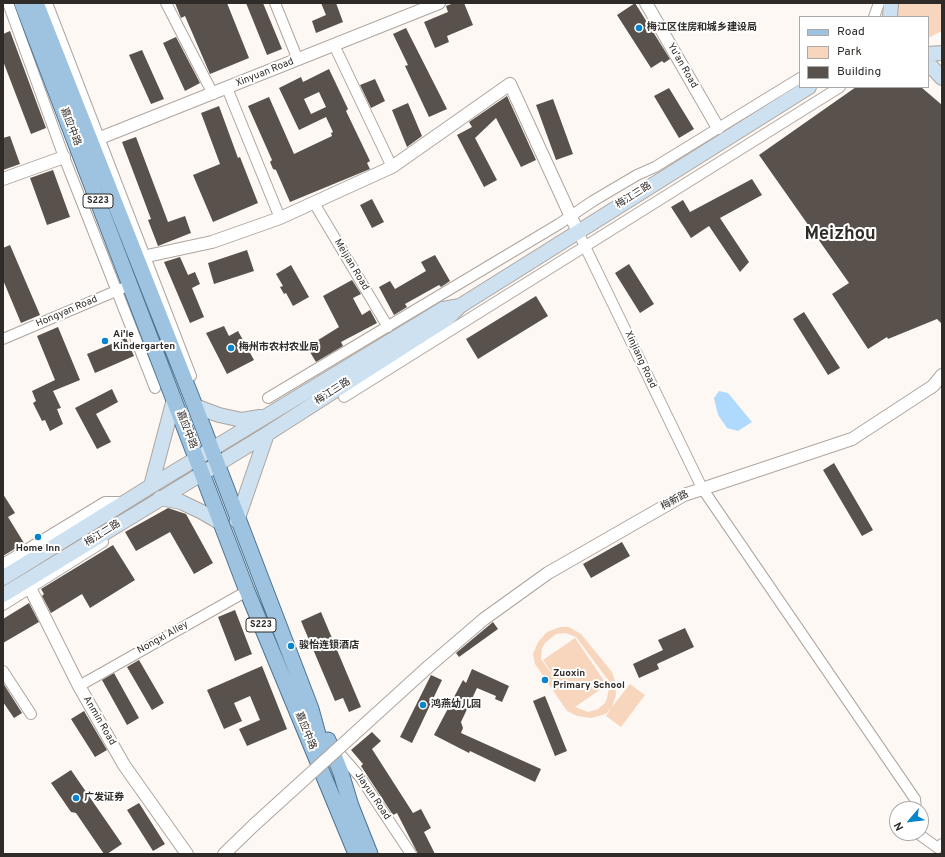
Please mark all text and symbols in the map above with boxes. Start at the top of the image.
legend [799,16,929,88]
place label: 梅江区住房和城乡建设局 [647,22,757,34]
marker: 梅江区住房和城乡建设局 [634,23,644,33]
text: Road [837,24,865,40]
street label: Yu'an Road [664,41,700,91]
text: Park [837,44,862,60]
street label: Xinyuan Road [234,56,296,90]
text: Building [837,64,881,80]
street label: 嘉应中路 [57,106,83,148]
street label: 梅江三路 [614,180,654,212]
road number: S223 [83,194,113,208]
district label: Meizhou [804,224,876,246]
street label: Meijian Road [331,237,371,293]
street label: Hongyan Road [34,294,100,330]
place label: Ai'le Kindergarten [113,329,175,352]
street label: Xinjiang Road [622,330,658,390]
marker: Ai'le Kindergarten [100,336,110,346]
place label: 梅州市农村农业局 [239,342,319,354]
marker: 梅州市农村农业局 [226,343,236,353]
street label: 梅江三路 [313,376,353,408]
street label: 嘉应中路 [173,409,199,451]
street label: 梅新路 [659,489,691,513]
street label: 梅江二路 [83,518,123,550]
marker: Home Inn [33,532,43,542]
place label: Home Inn [16,543,60,555]
road number: S223 [246,618,276,632]
street label: Nongxi Alley [135,619,191,657]
place label: 骏怡连锁酒店 [299,640,359,652]
marker: 骏怡连锁酒店 [286,641,296,651]
place label: Zuoxin Primary School [553,668,625,692]
marker: Zuoxin Primary School [540,675,550,685]
street label: Anmin Road [80,694,118,748]
place label: 鸿燕幼儿园 [431,699,481,711]
marker: 鸿燕幼儿园 [418,700,428,710]
street label: 嘉应中路 [292,710,318,752]
street label: Jiayun Road [352,770,392,822]
place label: 广发证券 [84,792,124,804]
marker: 广发证券 [71,793,81,803]
north arrow [889,801,929,841]
text: N [891,819,907,833]

